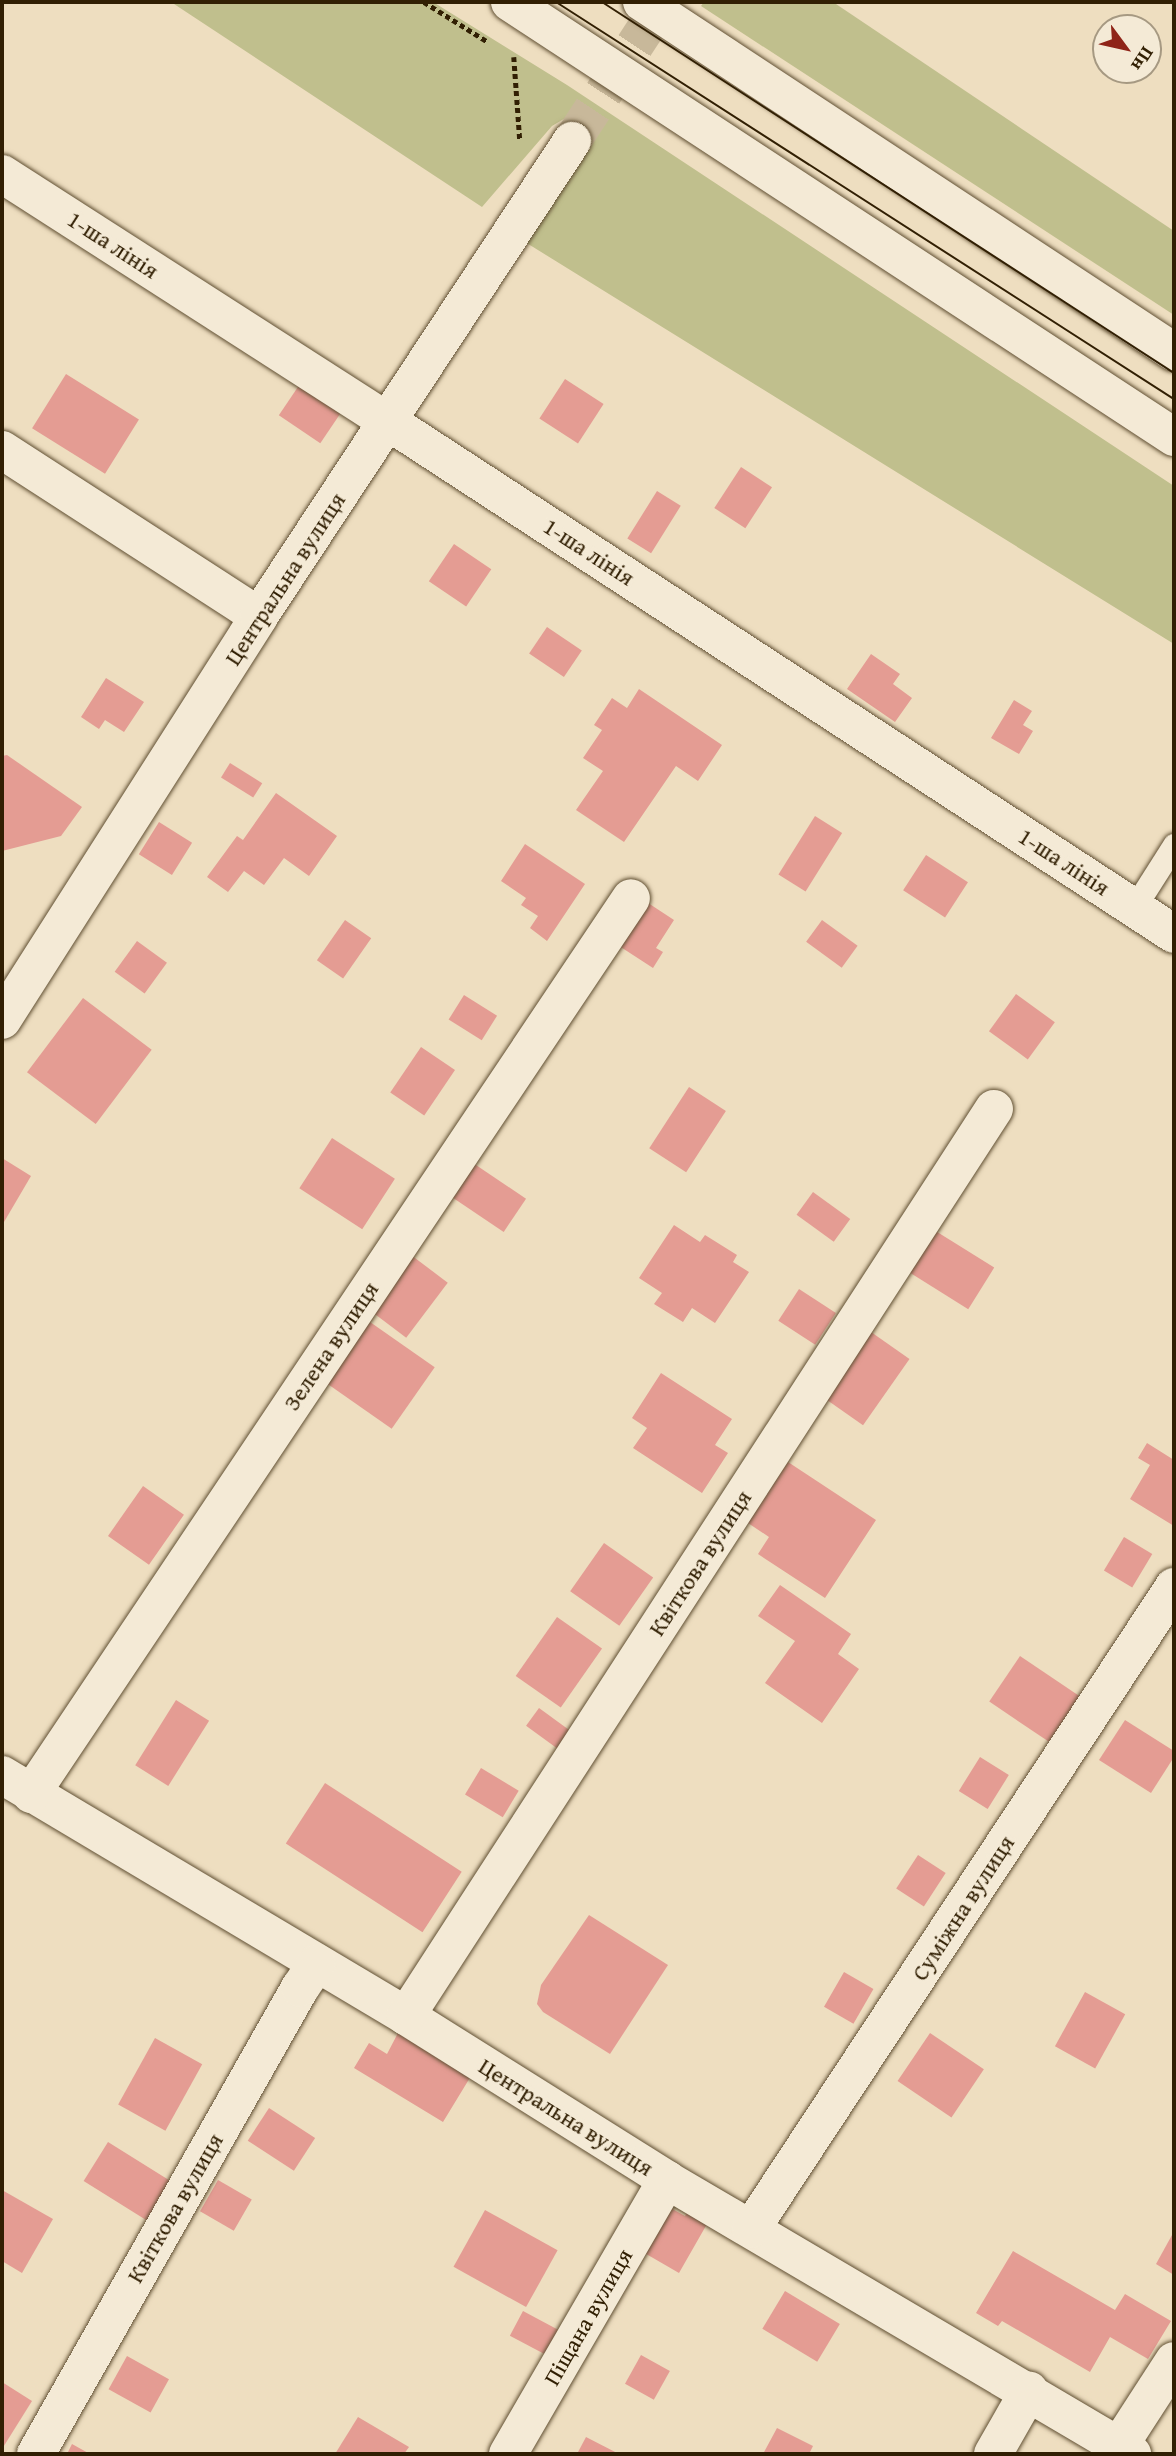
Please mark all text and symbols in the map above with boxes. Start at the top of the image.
north arrow [1092,14,1162,84]
text: Пн [1125,41,1161,77]
street label: 1-ша лінія [62,205,164,285]
street label: Центральна вулиця [219,487,351,671]
street label: 1-ша лінія [538,512,640,592]
street label: 1-ша лінія [1013,822,1115,902]
street label: Зелена вулиця [278,1276,384,1416]
street label: Квіткова вулиця [643,1485,757,1641]
street label: Суміжна вулиця [906,1830,1020,1986]
street label: Центральна вулиця [474,2052,658,2182]
street label: Квіткова вулиця [121,2128,229,2288]
street label: Піщана вулиця [538,2244,638,2390]

